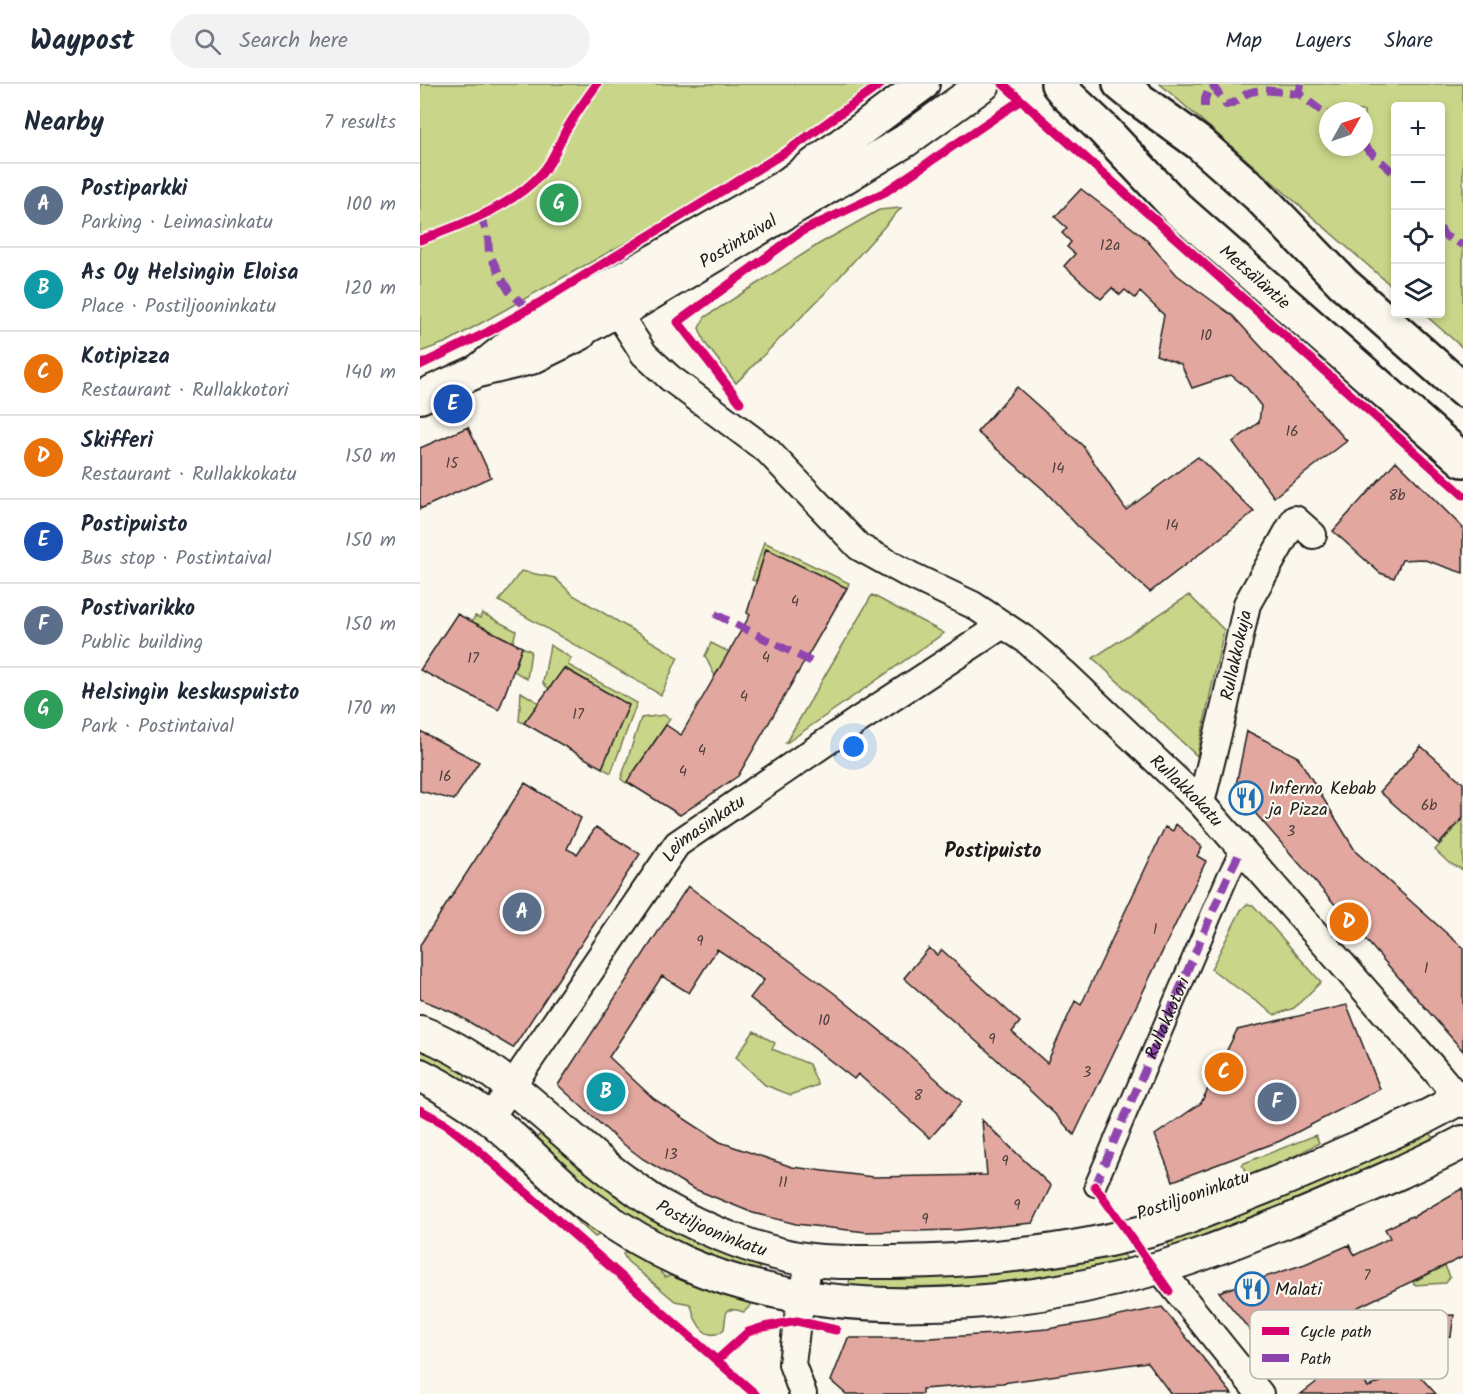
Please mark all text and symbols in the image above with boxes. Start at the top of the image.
search box [170,14,590,68]
text: Waypost [30,19,134,64]
text: Search here [239,24,348,59]
icon: search [191,25,224,58]
text: Map [1225,25,1262,58]
text: Layers [1295,25,1351,58]
text: Share [1384,25,1433,58]
text: Nearby [24,102,104,144]
north arrow [1319,102,1373,156]
map controls [1391,102,1445,318]
button: + [1391,102,1445,156]
text: 7 results [324,107,396,139]
button: − [1391,156,1445,210]
text: Postiparkki [81,172,187,207]
pin: G [540,180,578,226]
text: A [37,189,50,221]
text: 100 m [346,189,396,221]
text: Parking · Leimasinkatu [81,207,273,239]
street label: Postintaival [694,207,784,277]
button: locate [1391,210,1445,264]
house number: 12a [1100,234,1120,258]
street label: Metsäläntie [1212,238,1296,318]
text: As Oy Helsingin Eloisa [81,256,298,291]
button: layers [1391,264,1445,318]
text: B [37,273,50,305]
text: 120 m [344,273,396,305]
text: Place · Postiljooninkatu [81,291,276,323]
house number: 10 [1200,324,1213,348]
text: Kotipizza [81,340,170,375]
text: C [37,357,50,389]
text: 140 m [345,357,396,389]
text: Restaurant · Rullakkotori [81,375,289,407]
pin: E [434,382,472,426]
house number: 16 [1285,420,1299,444]
text: Skifferi [81,424,153,459]
text: D [37,441,50,473]
text: 150 m [345,441,396,473]
house number: 15 [446,452,459,476]
house number: 14 [1052,457,1064,481]
text: Restaurant · Rullakkokatu [81,459,297,491]
house number: 8b [1389,484,1406,508]
text: Postipuisto [81,508,188,543]
house number: 14 [1166,514,1178,538]
text: E [38,525,49,557]
text: 150 m [345,525,396,557]
text: Bus stop · Postintaival [81,543,272,575]
house number: 4 [791,590,799,614]
text: Postivarikko [81,592,195,627]
street label: Rullakkokuja [1213,607,1261,703]
text: F [38,609,49,641]
text: 150 m [345,609,396,641]
text: Public building [81,627,203,659]
house number: 4 [762,646,770,670]
house number: 17 [467,647,480,671]
text: Helsingin keskuspuisto [81,676,299,711]
house number: 4 [740,685,748,709]
text: G [38,693,49,725]
text: 170 m [347,693,396,725]
house number: 17 [572,703,585,727]
text: Park · Postintaival [81,711,234,743]
your location [839,732,868,761]
house number: 4 [698,739,706,763]
street label: Rullakkokatu [1142,748,1230,835]
house number: 4 [679,760,687,784]
house number: 16 [438,765,452,789]
place label: Inferno Kebab ja Pizza [1265,775,1377,825]
restaurant icon: Inferno Kebab ja Pizza [1228,780,1264,816]
street label: Leimasinkatu [655,788,752,869]
house number: 6b [1421,794,1437,818]
house number: 3 [1287,820,1296,844]
district label: Postipuisto [945,836,1041,868]
pin: A [502,890,542,934]
pin: D [1330,900,1368,944]
house number: 1 [1153,918,1158,942]
house number: 9 [696,930,704,954]
house number: 1 [1424,957,1429,981]
street label: Rullakkotori [1138,972,1199,1064]
house number: 10 [818,1009,831,1033]
house number: 9 [988,1028,996,1052]
pin: C [1204,1050,1244,1094]
house number: 3 [1083,1061,1092,1085]
pin: B [586,1070,626,1114]
pin: F [1258,1080,1296,1124]
house number: 8 [913,1084,923,1108]
house number: 13 [664,1143,678,1167]
house number: 9 [1001,1150,1009,1174]
street label: Postiljooninkatu [1133,1163,1254,1229]
house number: 11 [778,1171,788,1195]
street label: Postiljooninkatu [650,1193,771,1266]
house number: 9 [1013,1194,1021,1218]
house number: 9 [921,1208,929,1232]
house number: 7 [1364,1264,1372,1288]
restaurant icon: Malati [1234,1271,1270,1307]
place label: Malati [1275,1276,1322,1305]
legend [1250,1310,1448,1379]
text: Cycle path [1300,1320,1372,1345]
text: Path [1300,1347,1331,1372]

